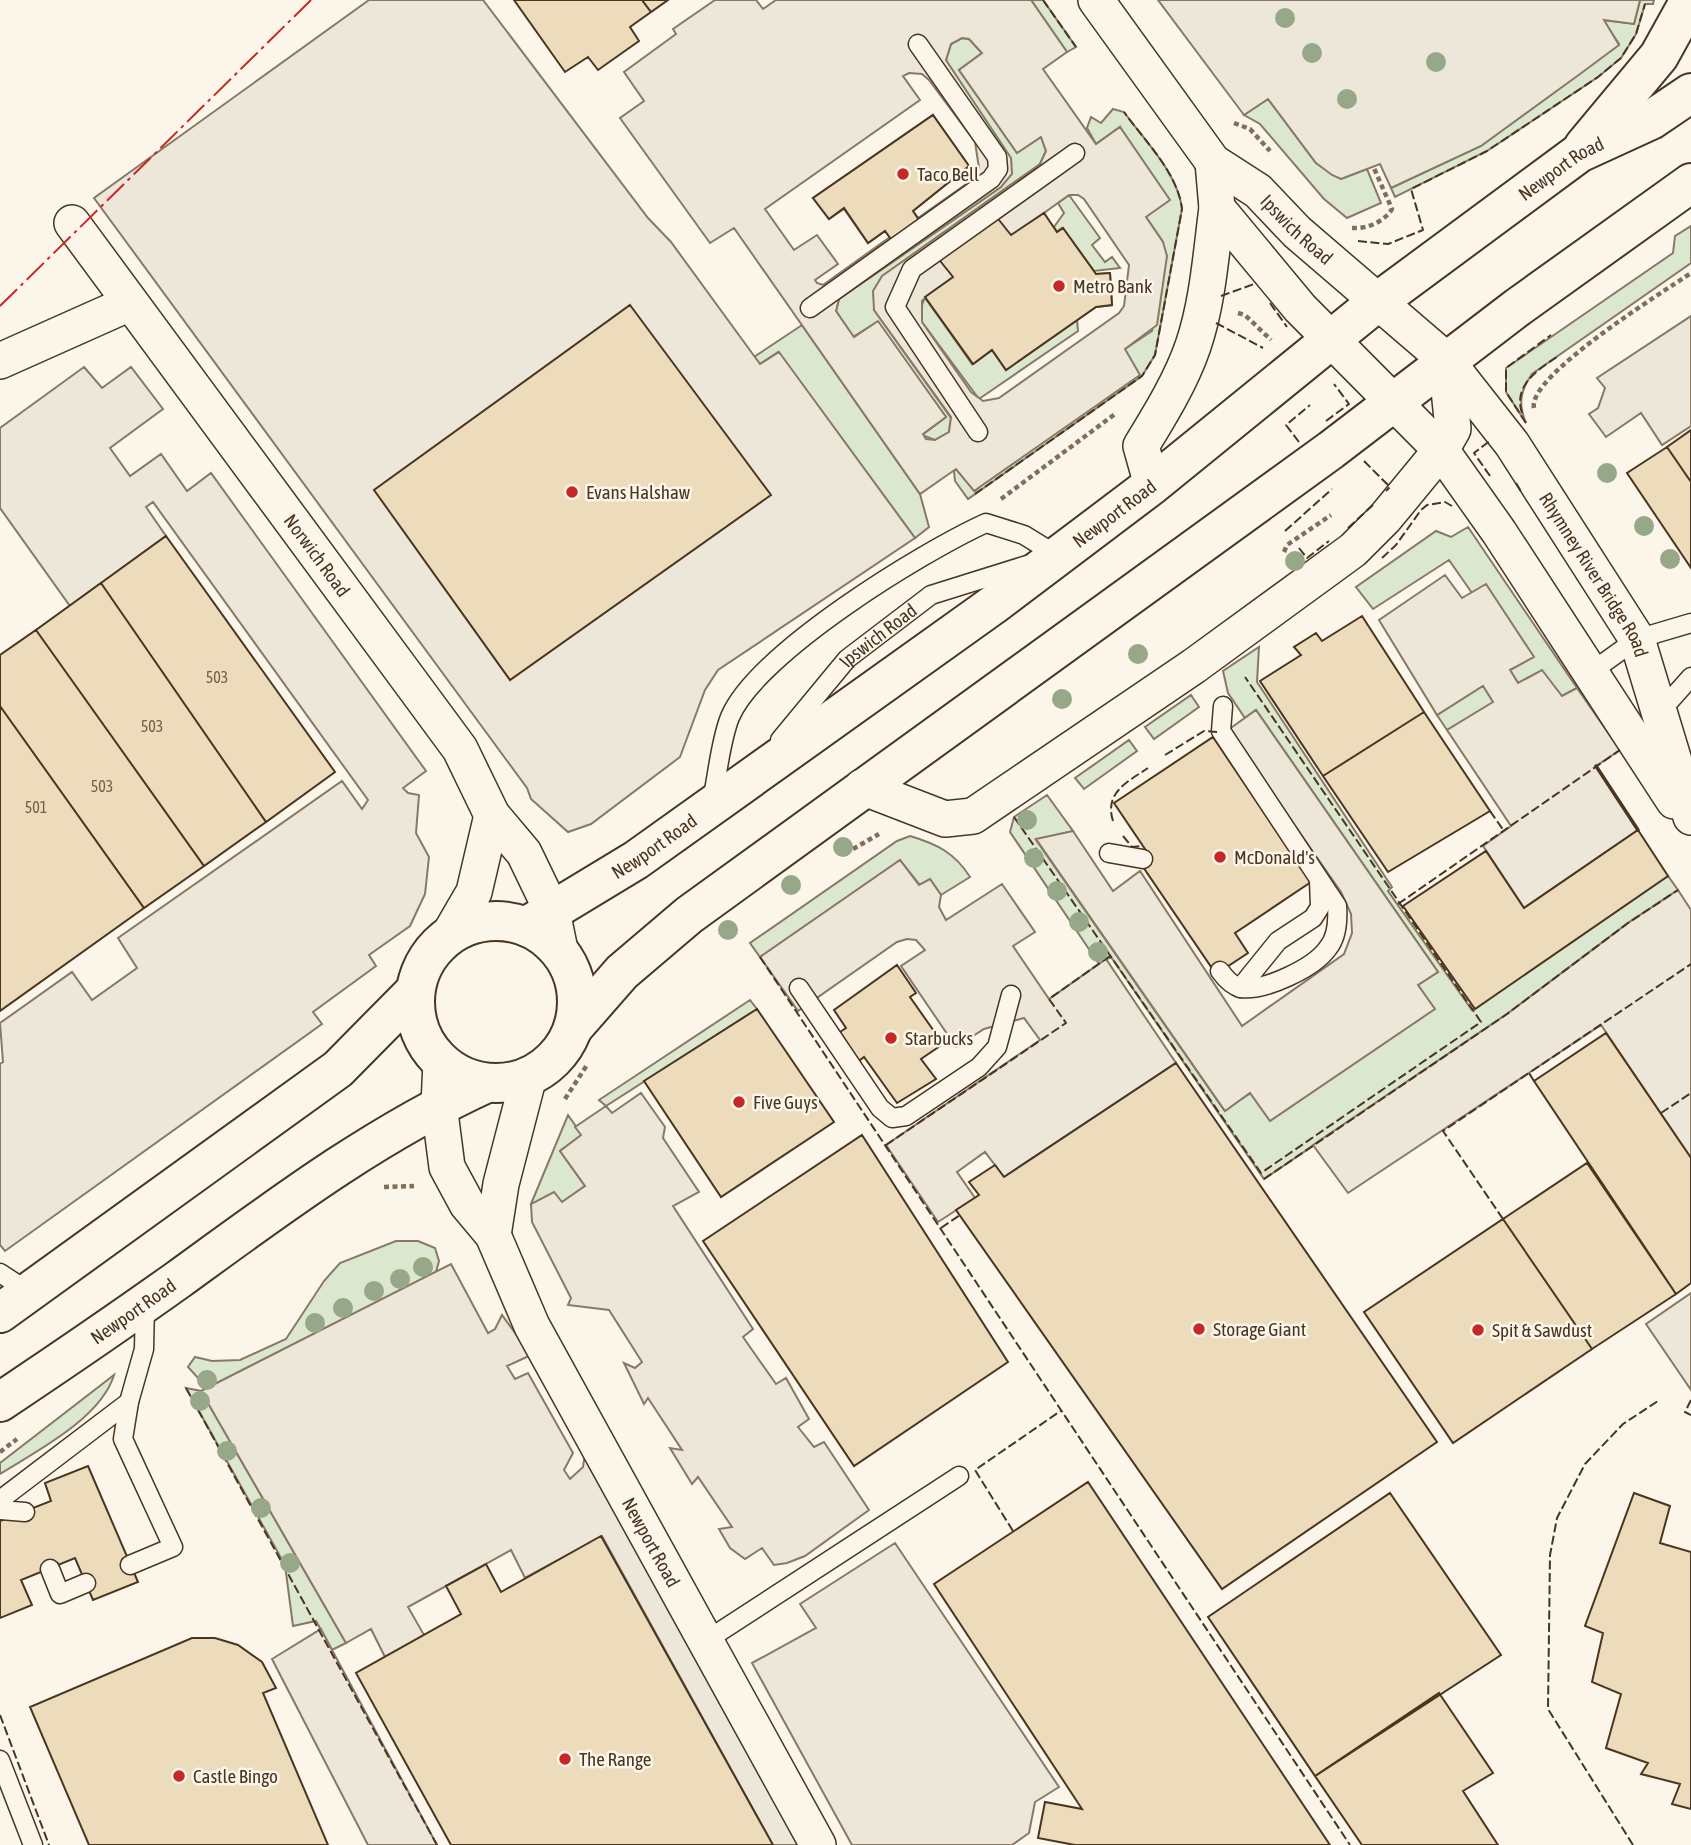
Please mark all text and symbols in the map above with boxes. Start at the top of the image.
street label: Newport Road [1514,132,1607,205]
place label: Taco Bell [917,163,979,185]
marker: Taco Bell [895,166,911,182]
street label: Ipswich Road [1256,190,1337,269]
place label: Metro Bank [1073,275,1153,297]
marker: Metro Bank [1051,278,1067,294]
street label: Newport Road [1068,475,1160,552]
place label: Evans Halshaw [586,481,691,503]
marker: Evans Halshaw [564,484,580,500]
street label: Rhymney River Bridge Road [1535,488,1653,660]
street label: Norwich Road [280,510,355,601]
street label: Ipswich Road [834,599,921,671]
house number: 503 [206,668,228,686]
house number: 503 [141,717,163,735]
house number: 503 [91,777,113,795]
house number: 501 [25,798,47,816]
street label: Newport Road [607,809,701,883]
place label: McDonald's [1234,846,1315,868]
marker: McDonald's [1212,849,1228,865]
place label: Starbucks [905,1027,973,1049]
marker: Starbucks [883,1030,899,1046]
place label: Five Guys [753,1091,818,1113]
marker: Five Guys [731,1094,747,1110]
street label: Newport Road [86,1274,180,1349]
place label: Storage Giant [1213,1318,1306,1340]
place label: Spit & Sawdust [1492,1319,1592,1341]
marker: Storage Giant [1191,1321,1207,1337]
marker: Spit & Sawdust [1470,1322,1486,1338]
street label: Newport Road [618,1494,685,1591]
place label: The Range [579,1748,651,1770]
marker: The Range [557,1751,573,1767]
place label: Castle Bingo [193,1765,278,1787]
marker: Castle Bingo [171,1768,187,1784]

